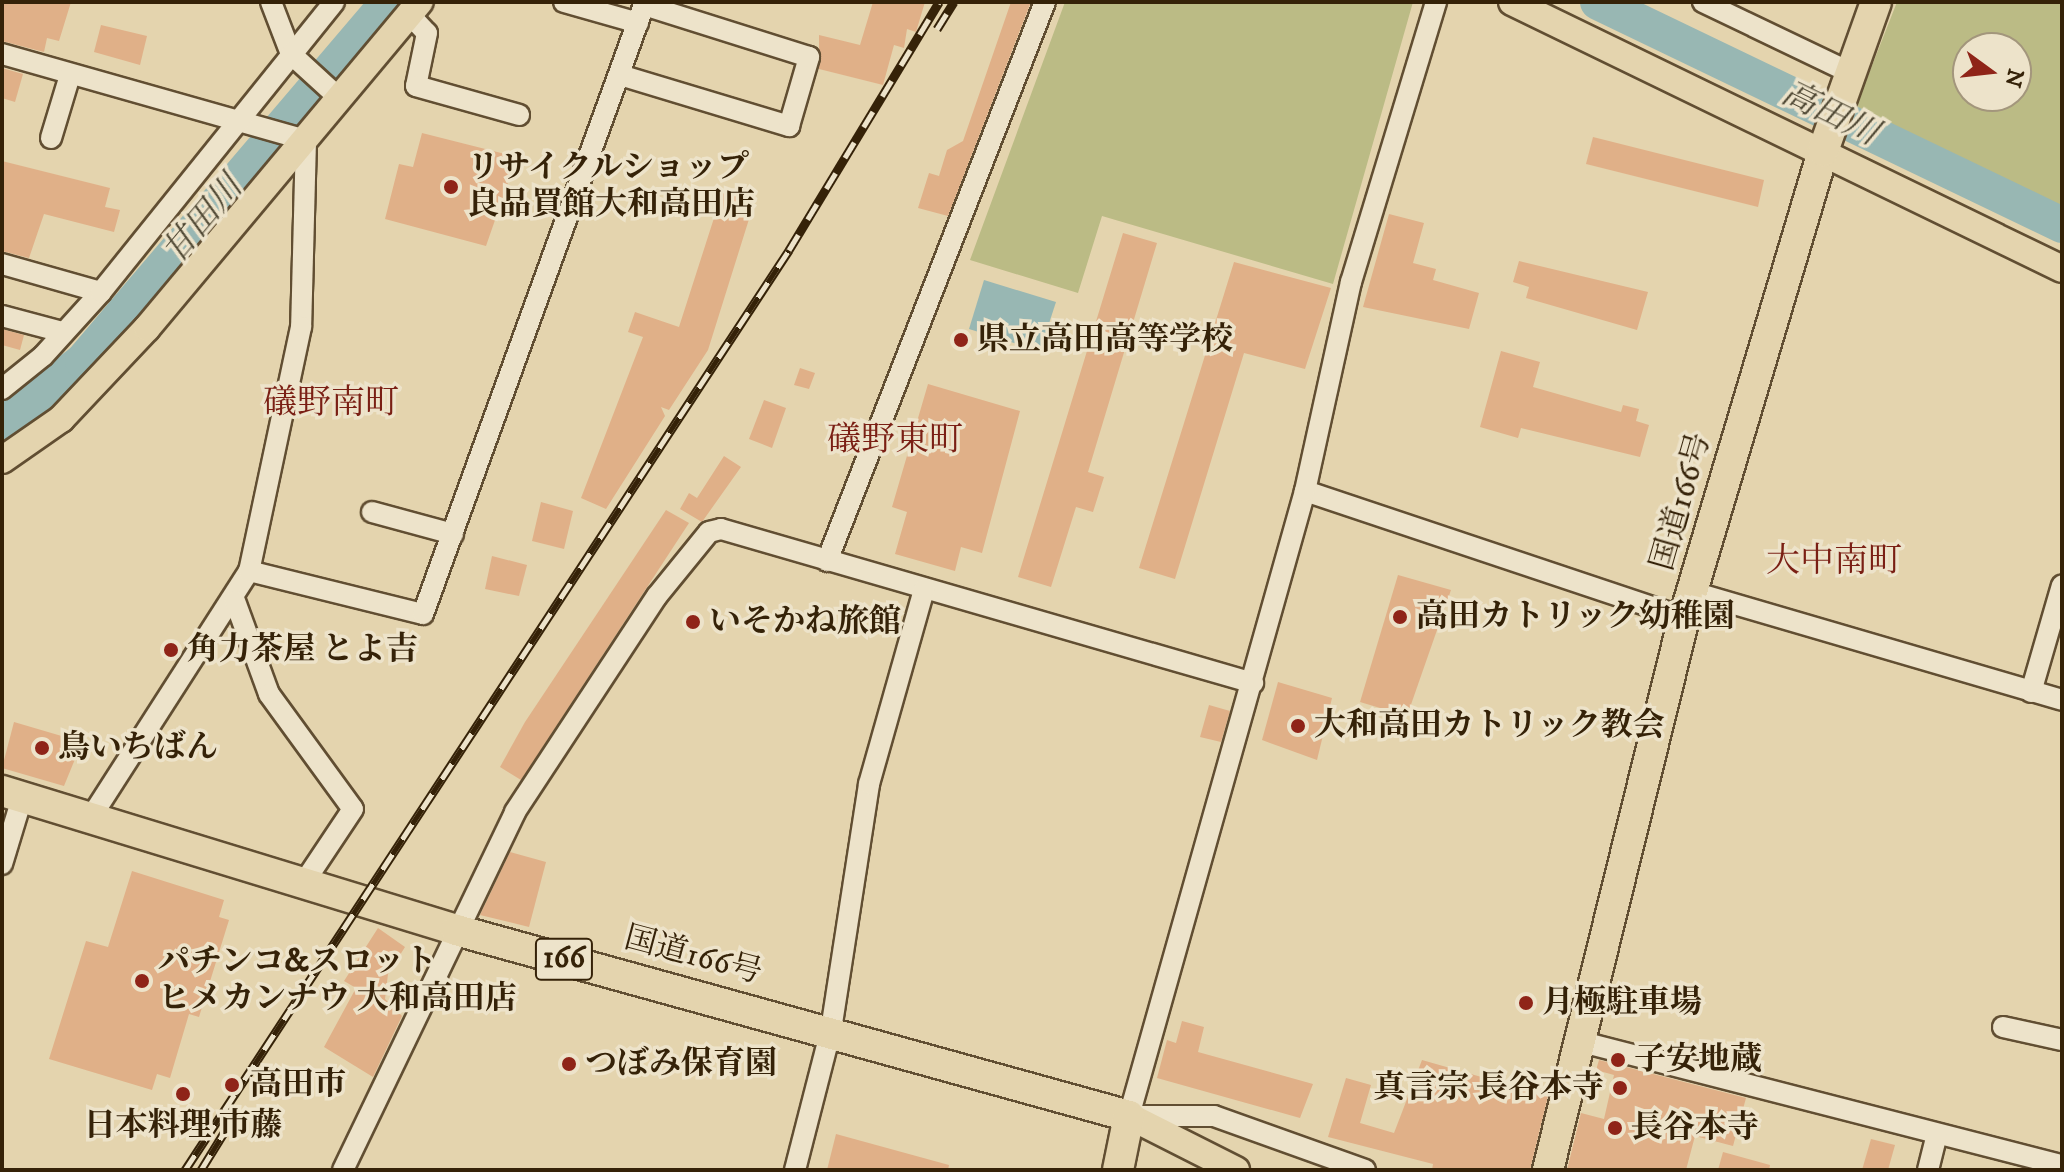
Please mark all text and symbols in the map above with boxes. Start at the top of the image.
north arrow [1952,32,2032,112]
text: N [1998,66,2029,90]
water label: 高田川 [1775,73,1885,155]
place label: リサイクルショップ 良品買館大和高田店 [467,150,755,225]
water label: 甘田川 [155,168,251,272]
marker: リサイクルショップ 良品買館大和高田店 [442,178,460,196]
place label: 県立高田高等学校 [977,321,1233,359]
marker: 県立高田高等学校 [952,331,970,349]
district label: 礒野南町 [263,384,399,424]
district label: 礒野東町 [827,421,963,461]
street label: 国道166号 [1644,429,1720,575]
district label: 大中南町 [1766,542,1902,582]
place label: 高田カトリック幼稚園 [1416,598,1736,636]
place label: いそかね旅館 [709,603,901,641]
marker: 高田カトリック幼稚園 [1391,608,1409,626]
marker: いそかね旅館 [684,613,702,631]
place label: 角力茶屋 とよ吉 [187,631,418,669]
marker: 角力茶屋 とよ吉 [162,641,180,659]
place label: 大和高田カトリック教会 [1314,707,1666,745]
marker: 大和高田カトリック教会 [1289,717,1307,735]
place label: 鳥いちばん [58,729,218,767]
marker: 鳥いちばん [33,739,51,757]
street label: 国道166号 [620,919,766,993]
road number: 166 [534,933,594,985]
place label: パチンコ&スロット ヒメカンナウ 大和高田店 [158,944,517,1019]
marker: パチンコ&スロット ヒメカンナウ 大和高田店 [133,972,151,990]
place label: 月極駐車場 [1542,984,1702,1022]
marker: 月極駐車場 [1517,994,1535,1012]
place label: 子安地蔵 [1634,1041,1762,1079]
place label: つぼみ保育園 [585,1045,777,1083]
marker: 子安地蔵 [1609,1051,1627,1069]
marker: つぼみ保育園 [560,1055,578,1073]
place label: 高田市 [250,1066,346,1104]
place label: 真言宗 長谷本寺 [1373,1069,1604,1107]
marker: 高田市 [221,1074,243,1096]
marker: 真言宗 長谷本寺 [1611,1079,1629,1097]
marker: 日本料理 市藤 [174,1085,192,1103]
place label: 日本料理 市藤 [84,1107,282,1145]
place label: 長谷本寺 [1631,1109,1759,1147]
marker: 長谷本寺 [1606,1119,1624,1137]

